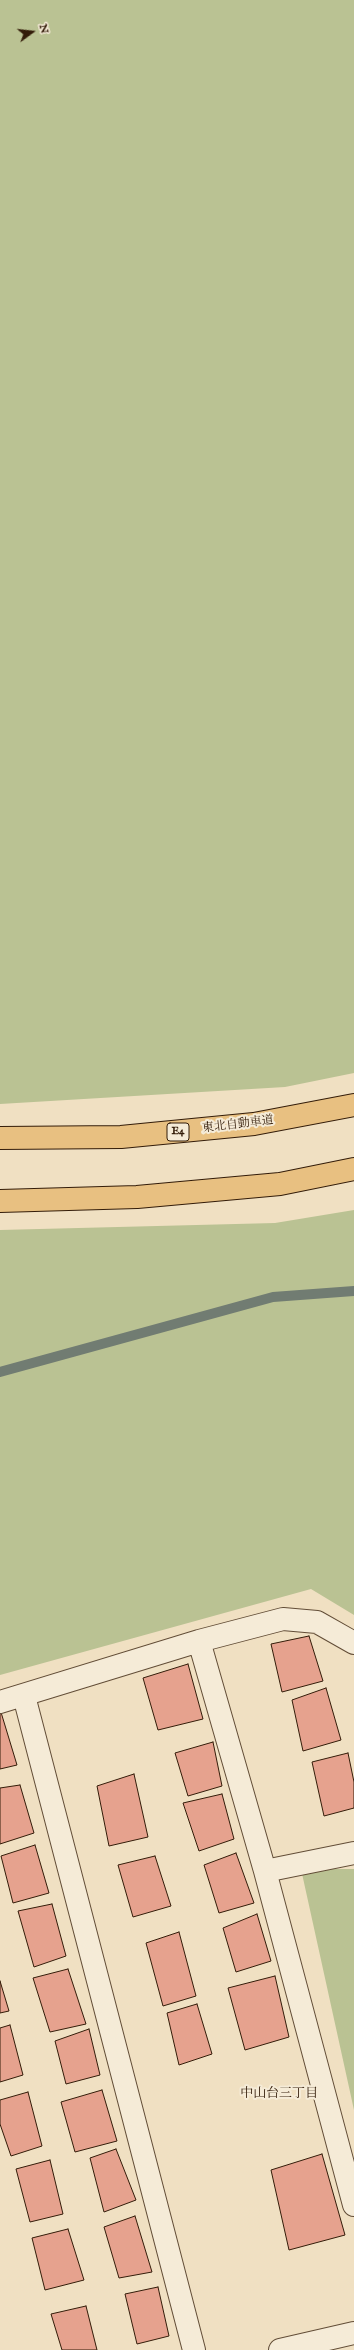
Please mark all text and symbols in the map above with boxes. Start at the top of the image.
north arrow [12,12,52,52]
text: N [36,22,52,35]
street label: 東北自動車道 [201,1113,275,1137]
road number: E4 [167,1123,189,1141]
district label: 中山台三丁目 [240,2086,318,2102]

